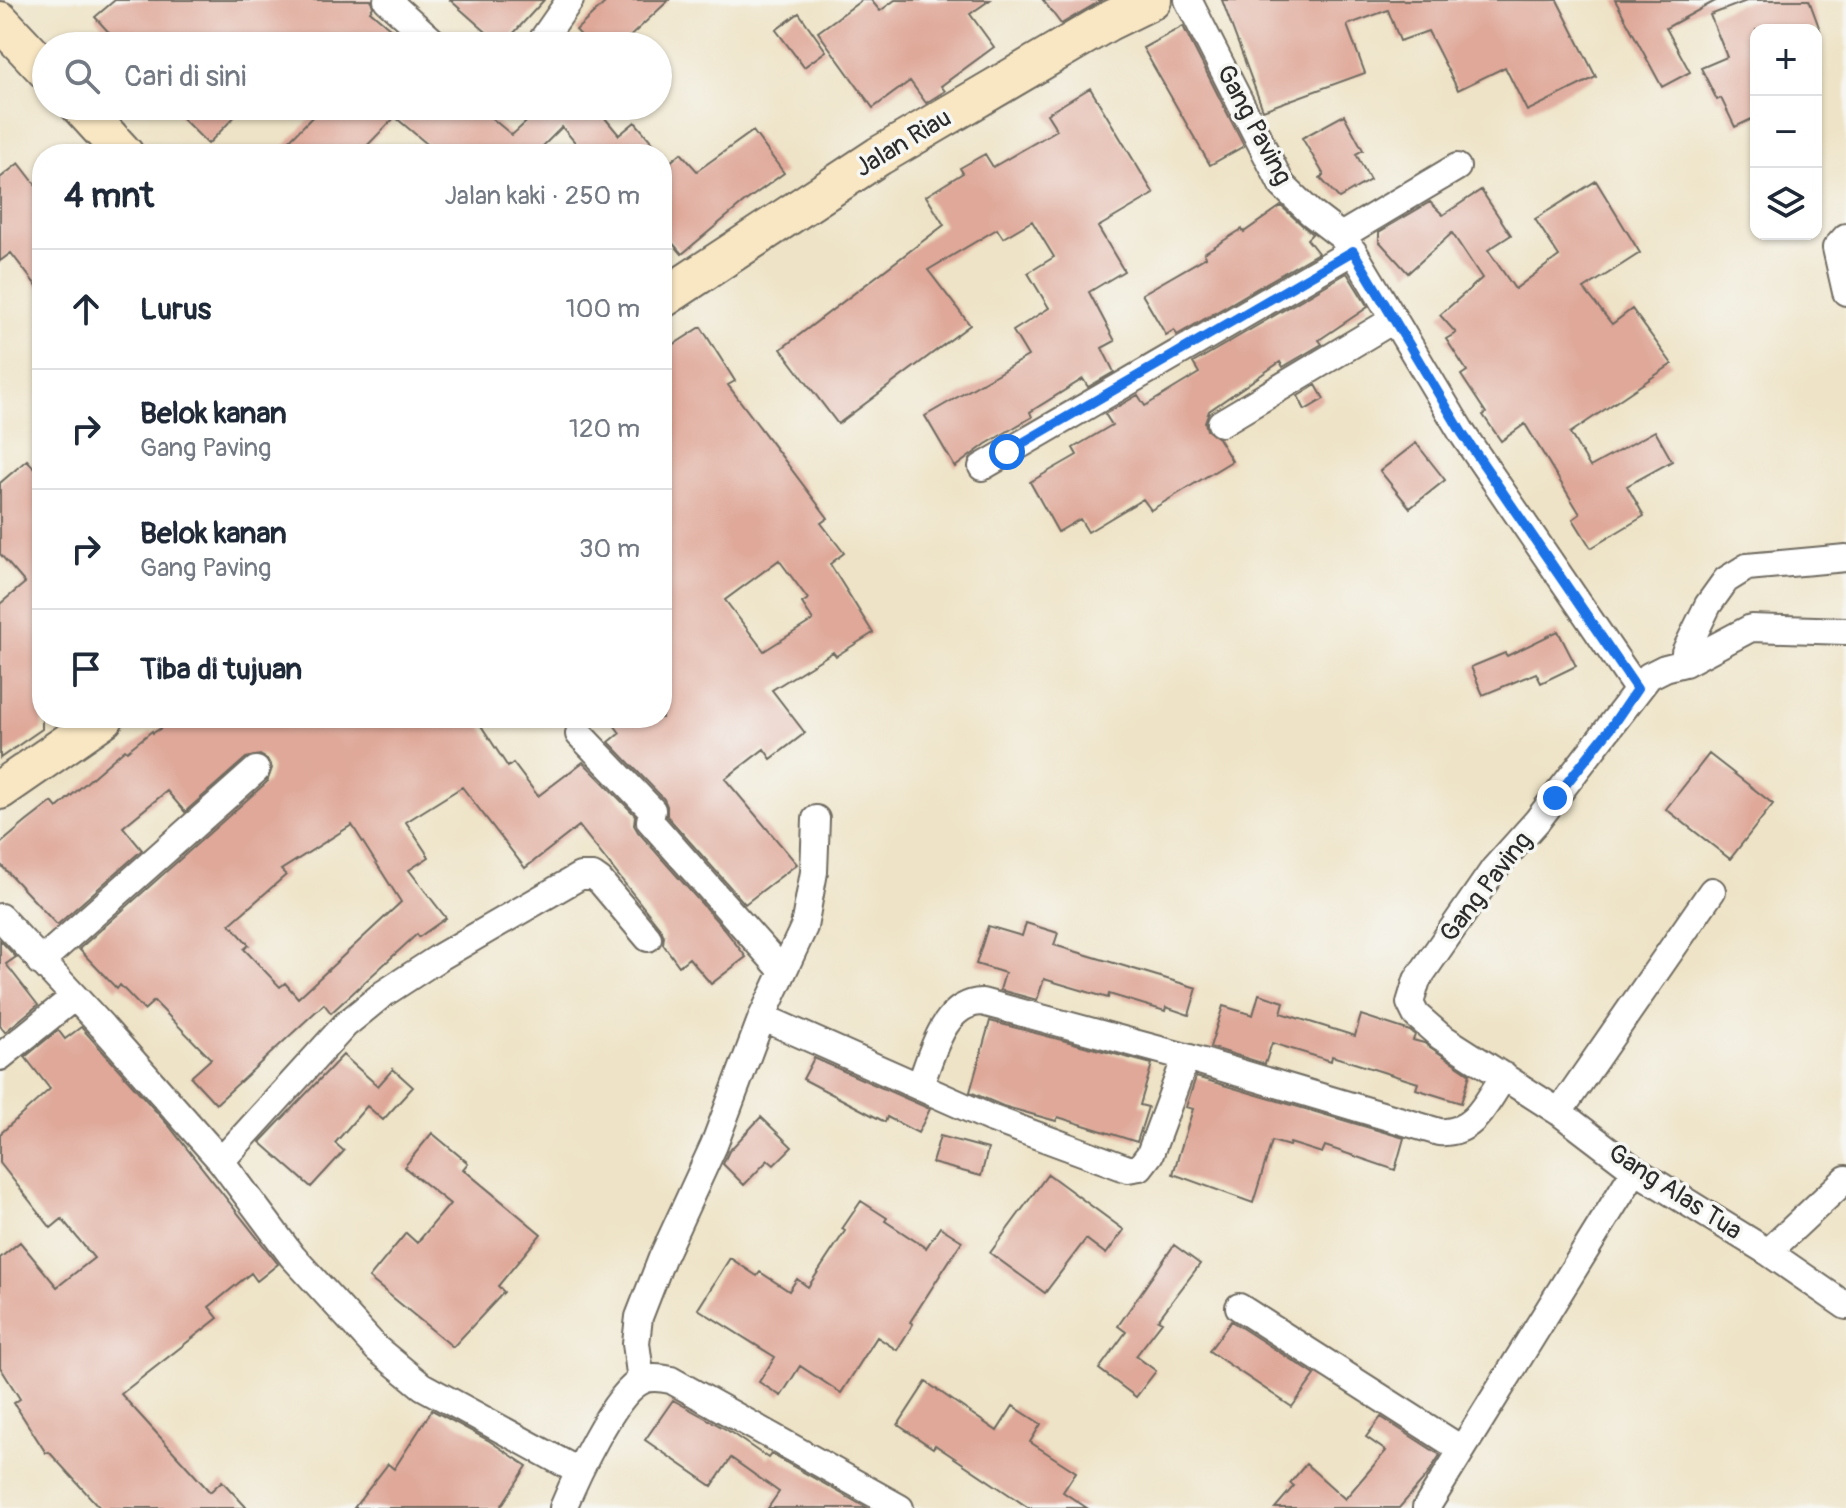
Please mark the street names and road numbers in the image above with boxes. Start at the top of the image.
street label: Gang Paving [1209,60,1299,190]
street label: Jalan Riau [849,102,957,184]
street label: Gang Paving [1433,825,1539,949]
street label: Gang Alas Tua [1602,1137,1748,1247]

